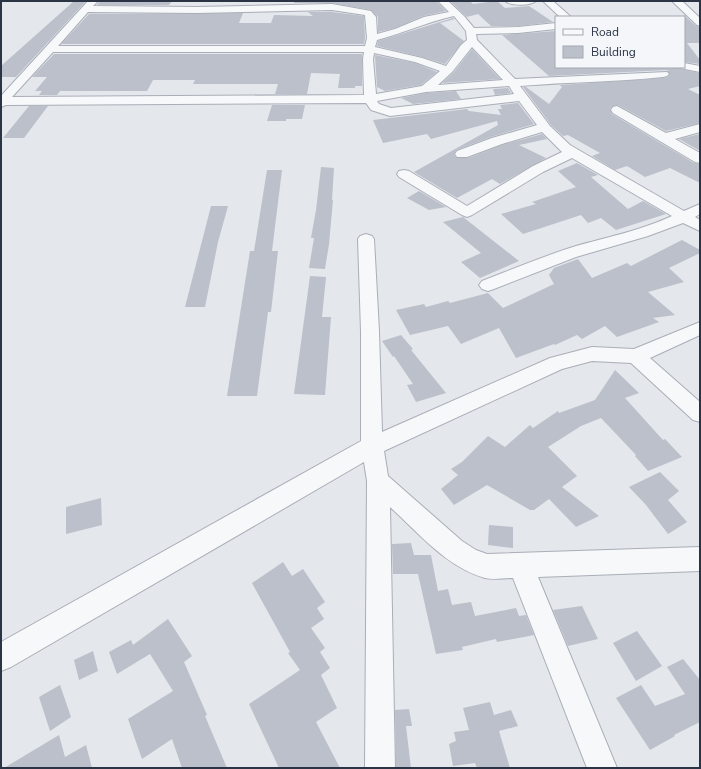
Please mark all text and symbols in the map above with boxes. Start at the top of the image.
legend [555,16,685,68]
text: Road [591,24,619,40]
text: Building [591,44,636,60]

